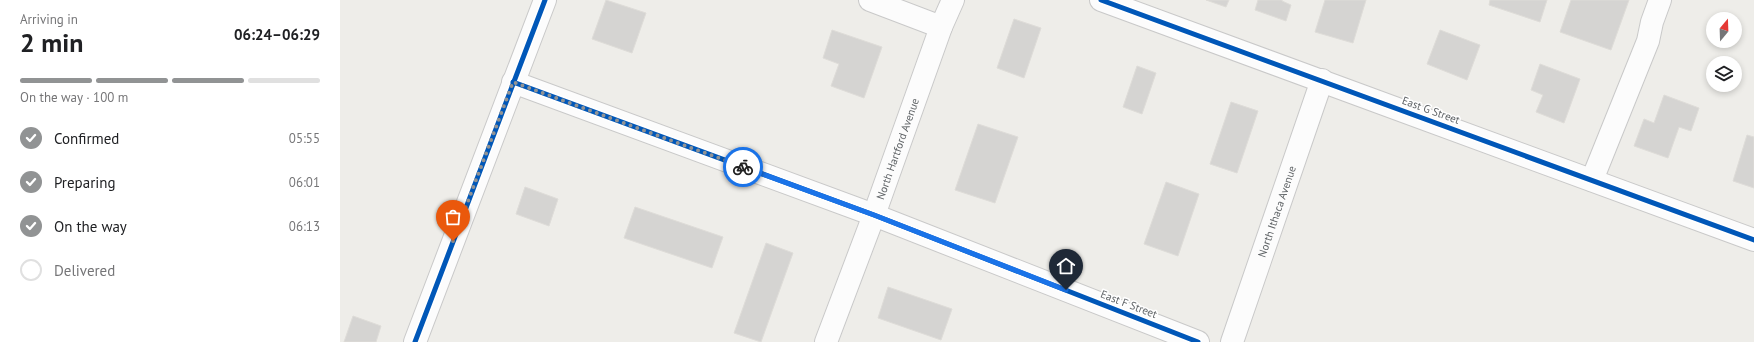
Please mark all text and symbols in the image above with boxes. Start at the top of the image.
text: Arriving in [20,11,78,28]
north arrow [1706,12,1742,48]
map controls [1706,12,1742,92]
text: 06:24–06:29 [234,25,320,44]
text: 2 min [20,26,83,59]
button: layers [1706,56,1742,92]
text: On the way · 100 m [20,89,128,106]
street label: East G Street [1400,93,1462,127]
street label: North Hartford Avenue [873,96,922,201]
icon: check [20,127,42,149]
text: Confirmed [54,129,119,148]
text: 05:55 [289,130,320,147]
courier [723,147,763,187]
icon: bike [732,156,754,178]
street label: North Ithaca Avenue [1255,163,1299,259]
icon: check [20,171,42,193]
text: Preparing [54,173,116,192]
text: 06:01 [289,174,320,191]
pin [436,200,470,241]
icon: bag [442,206,464,228]
icon: check [20,215,42,237]
text: On the way [54,217,127,236]
text: 06:13 [289,218,320,235]
pin [1049,249,1083,290]
icon: home [1055,255,1077,277]
text: Delivered [54,261,115,280]
street label: East F Street [1099,287,1159,321]

